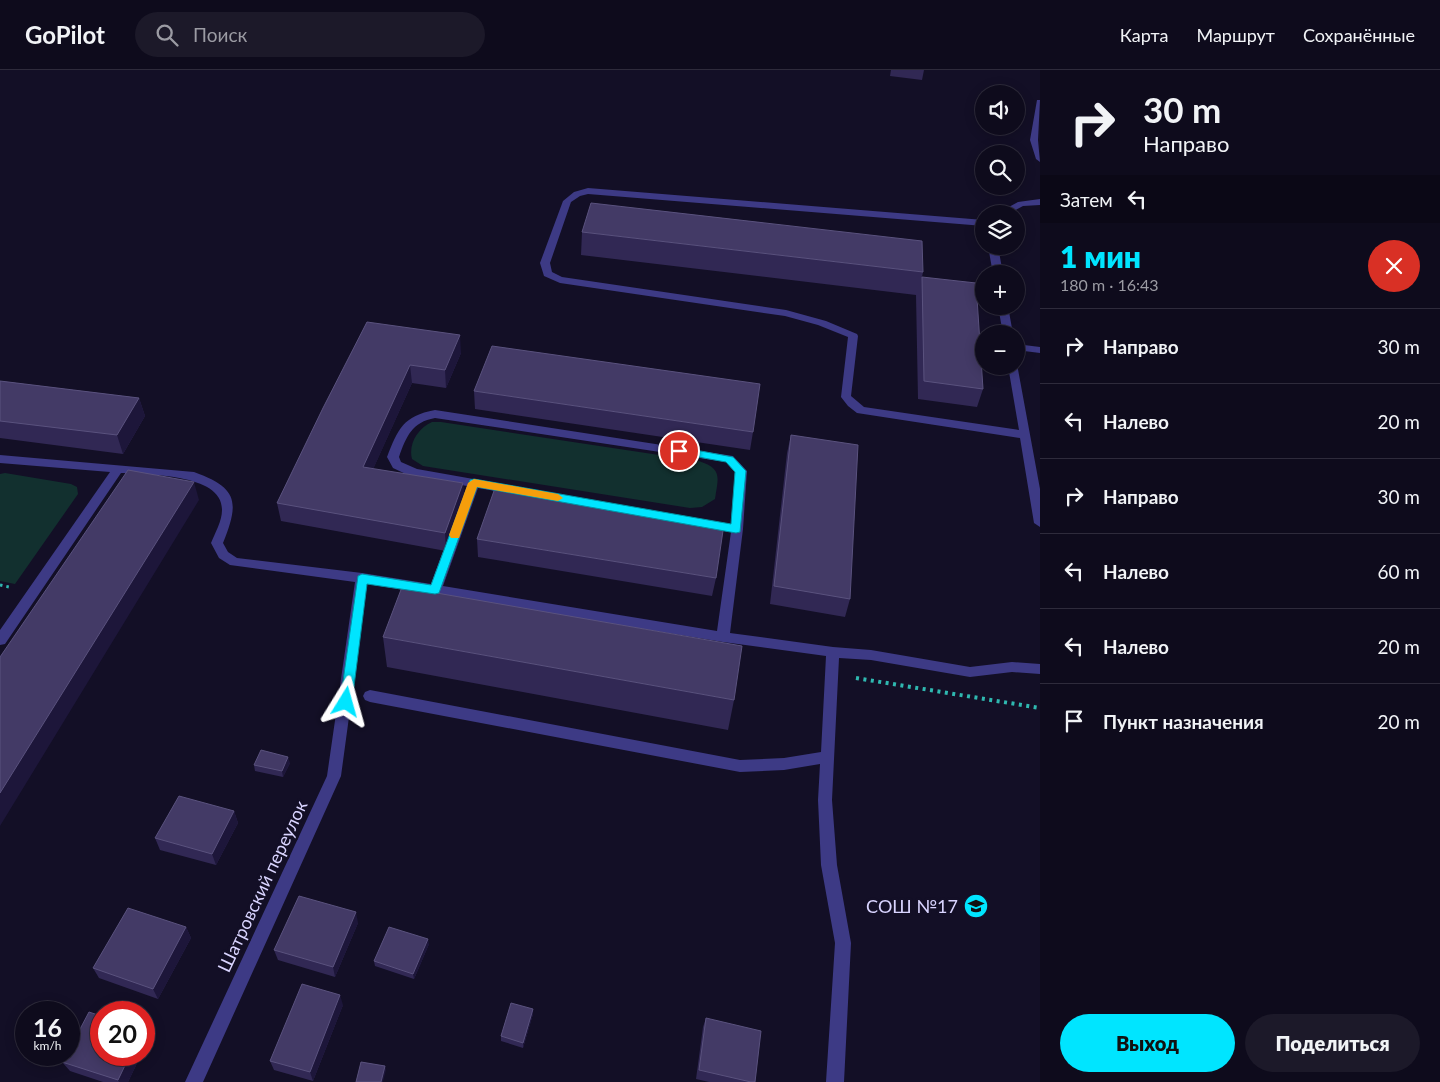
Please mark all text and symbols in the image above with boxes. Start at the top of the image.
search box [135,12,485,57]
text: GoPilot [25,20,105,49]
icon: search [153,21,181,49]
text: Поиск [193,23,247,46]
text: Карта [1120,24,1168,46]
text: Маршрут [1196,24,1275,46]
text: Сохранённые [1303,24,1415,46]
map controls [975,85,1025,375]
button: sound [975,85,1025,135]
text: 30 m [1143,88,1221,130]
icon: right [1060,90,1125,155]
text: Направо [1143,130,1229,157]
button: search [975,145,1025,195]
icon: left [1123,185,1151,213]
text: Затем [1060,188,1113,211]
button: layers [975,205,1025,255]
text: 1 мин [1060,238,1141,274]
button: close [1368,240,1420,292]
button: + [975,265,1025,315]
text: 180 m · 16:43 [1060,275,1159,294]
button: − [975,325,1025,375]
icon: right [1060,332,1088,360]
text: Направо [1103,335,1179,358]
text: 30 m [1377,335,1420,358]
icon: left [1060,407,1088,435]
text: Налево [1103,410,1169,433]
text: 20 m [1377,410,1420,433]
pin [658,430,700,472]
icon: arrive [665,437,693,465]
icon: right [1060,482,1088,510]
text: Направо [1103,485,1179,508]
text: 30 m [1377,485,1420,508]
icon: left [1060,557,1088,585]
text: Налево [1103,560,1169,583]
text: 60 m [1377,560,1420,583]
icon: left [1060,632,1088,660]
text: Налево [1103,635,1169,658]
text: 20 m [1377,635,1420,658]
position arrow [319,675,371,727]
icon: arrive [1060,707,1088,735]
text: Пункт назначения [1103,710,1264,733]
text: 20 m [1377,710,1420,733]
street label: Шатровский переулок [213,796,312,975]
school or university icon: СОШ №17 [963,893,989,919]
place label: СОШ №17 [866,895,958,917]
speed limit sign: 20 [90,1001,155,1066]
text: 16 [33,1012,62,1042]
button: Выход [1060,1014,1235,1072]
button: Поделиться [1245,1014,1420,1072]
text: km/h [33,1038,62,1053]

